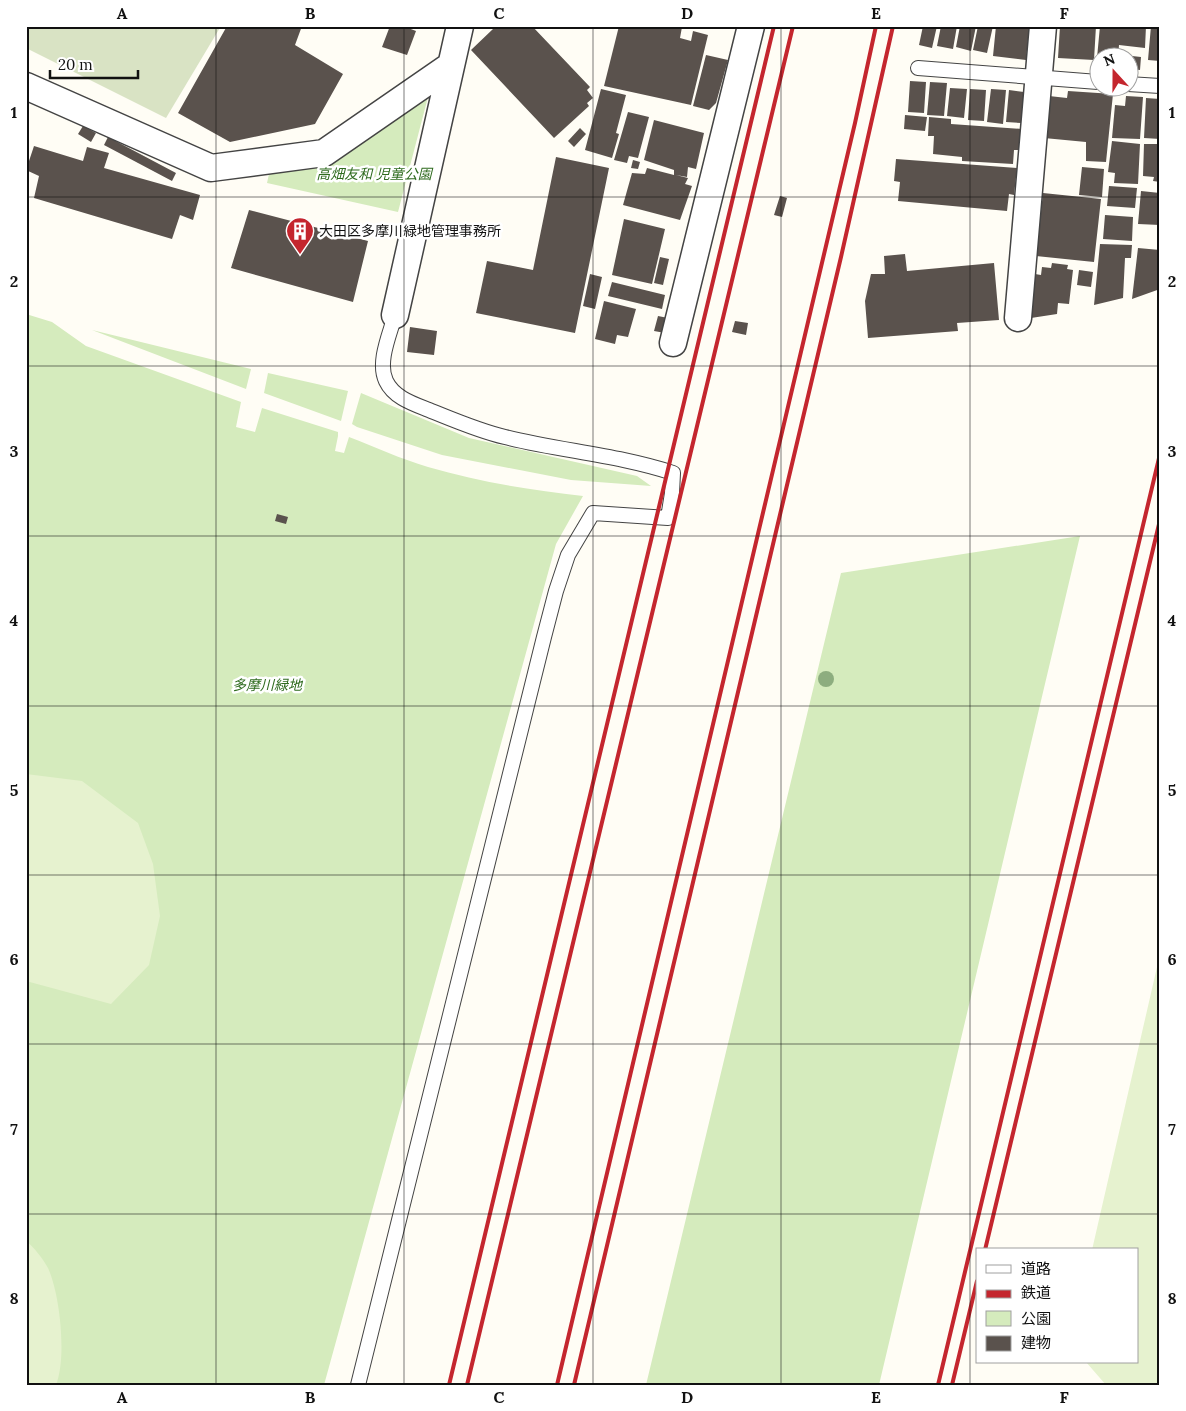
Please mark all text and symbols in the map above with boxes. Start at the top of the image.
text: A [117,3,128,23]
text: B [305,3,316,23]
text: C [493,3,505,23]
text: D [681,3,693,23]
text: E [871,3,881,23]
text: F [1059,3,1069,23]
scale bar [50,48,138,80]
north arrow [1088,48,1138,98]
text: N [1101,49,1118,70]
text: 20 m [58,55,93,74]
text: 1 [11,102,17,122]
text: 1 [1169,102,1175,122]
park label: 高畑友和 児童公園 [316,165,434,183]
building icon: 大田区多摩川緑地管理事務所 [285,216,315,255]
place label: 大田区多摩川緑地管理事務所 [319,222,501,240]
text: 2 [10,271,18,291]
text: 2 [1168,271,1176,291]
text: 3 [10,441,19,461]
text: 3 [1168,441,1177,461]
text: 4 [10,610,19,630]
text: 4 [1168,610,1177,630]
park label: 多摩川緑地 [232,676,304,694]
text: 5 [10,780,19,800]
text: 5 [1168,780,1177,800]
text: 6 [9,949,19,969]
text: 6 [1167,949,1177,969]
text: 7 [10,1119,18,1139]
text: 7 [1168,1119,1176,1139]
legend [976,1248,1138,1364]
text: 道路 [1021,1259,1051,1278]
text: 鉄道 [1021,1283,1051,1302]
text: 8 [9,1288,19,1308]
text: 8 [1167,1288,1177,1308]
text: 公園 [1021,1309,1051,1328]
text: 建物 [1021,1333,1051,1352]
text: A [117,1387,128,1407]
text: B [305,1387,316,1407]
text: C [493,1387,505,1407]
text: D [681,1387,693,1407]
text: E [871,1387,881,1407]
text: F [1059,1387,1069,1407]

